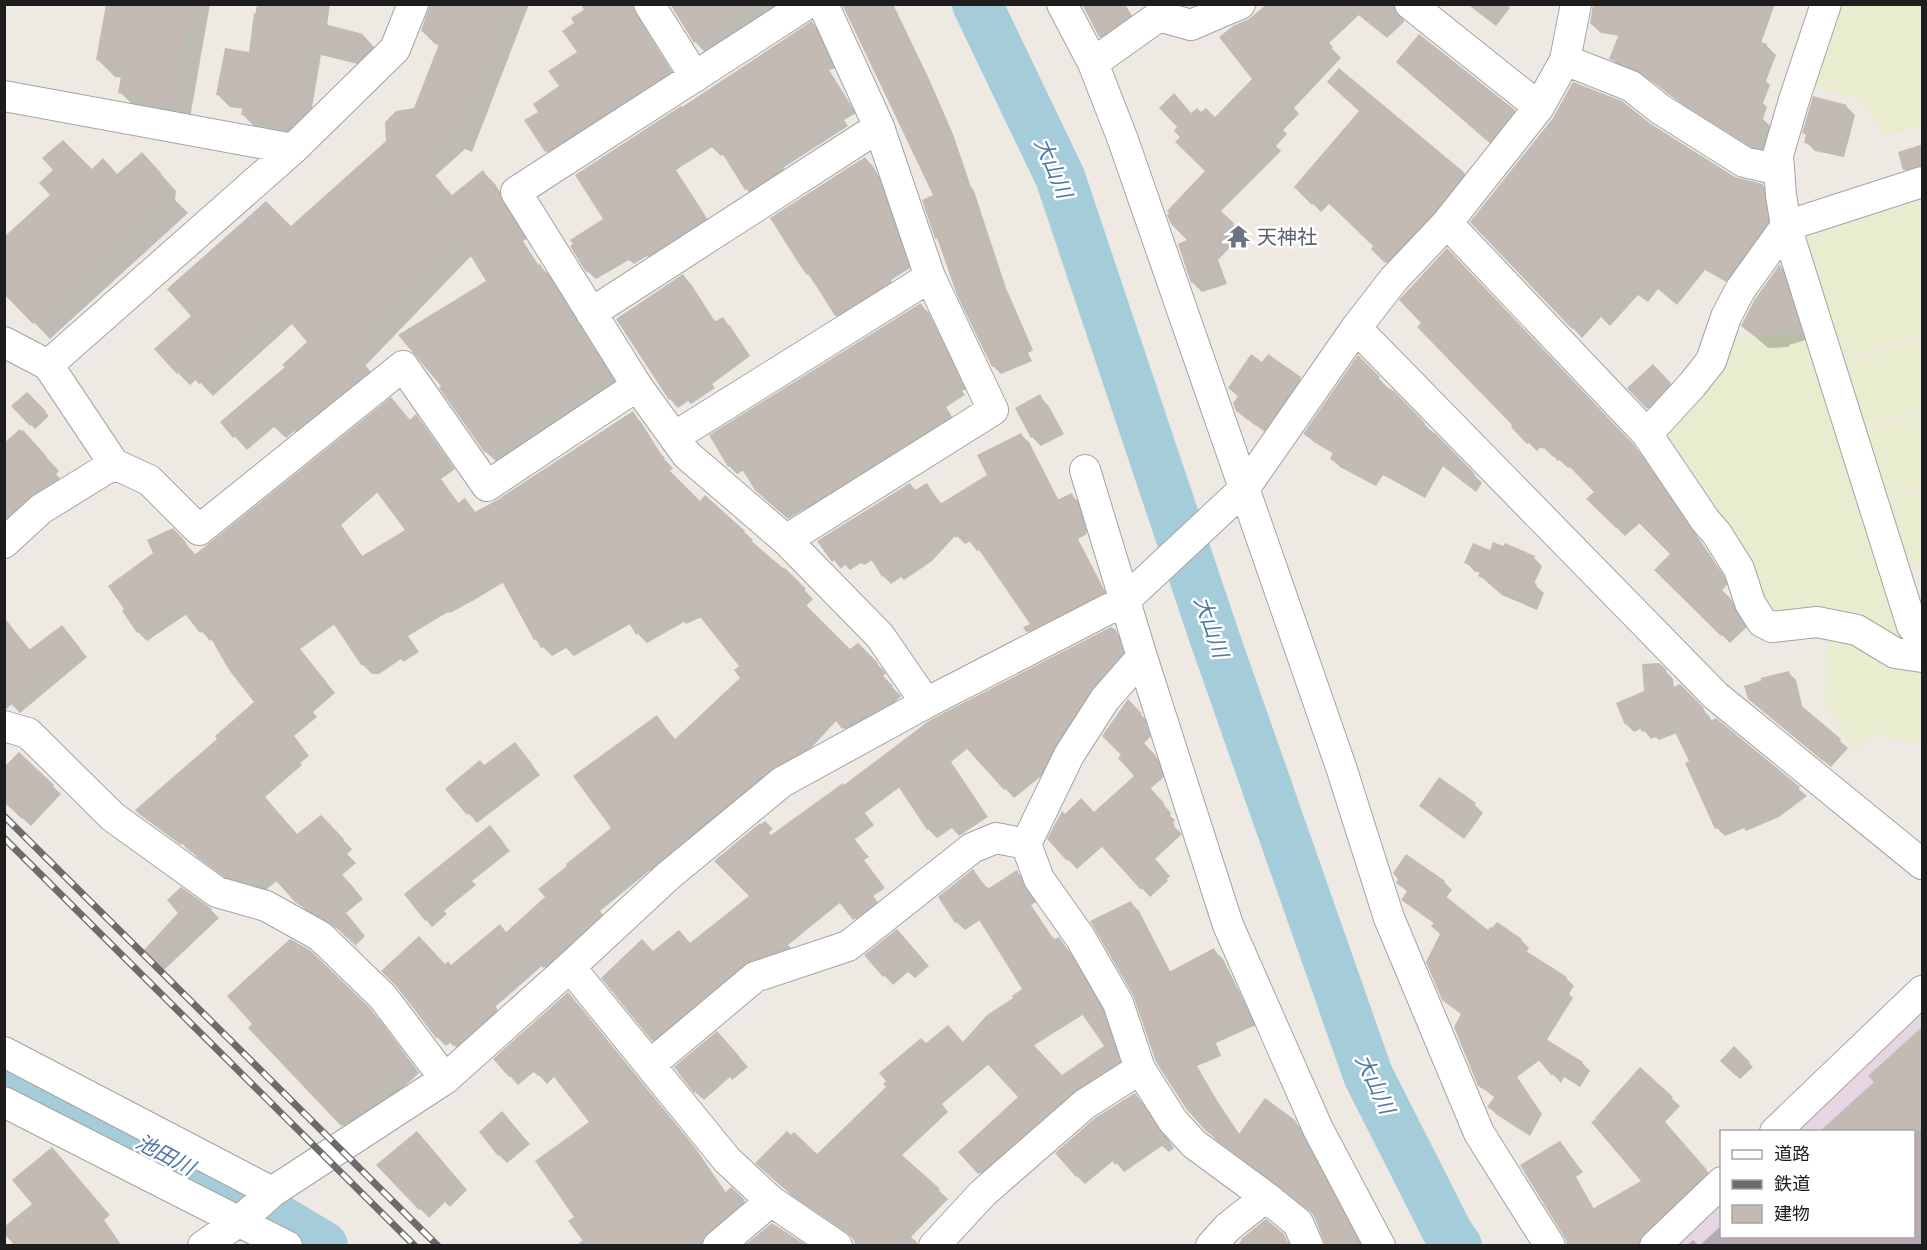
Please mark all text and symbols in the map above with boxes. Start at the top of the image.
water label: 大山川 [1030,134,1078,204]
temple icon: 天神社 [1226,224,1252,250]
place label: 天神社 [1257,225,1317,249]
water label: 大山川 [1189,593,1234,663]
water label: 大山川 [1351,1050,1401,1119]
water label: 池田川 [132,1129,201,1181]
legend [1720,1130,1915,1238]
text: 道路 [1774,1143,1810,1165]
text: 鉄道 [1774,1173,1810,1195]
text: 建物 [1774,1203,1810,1225]

